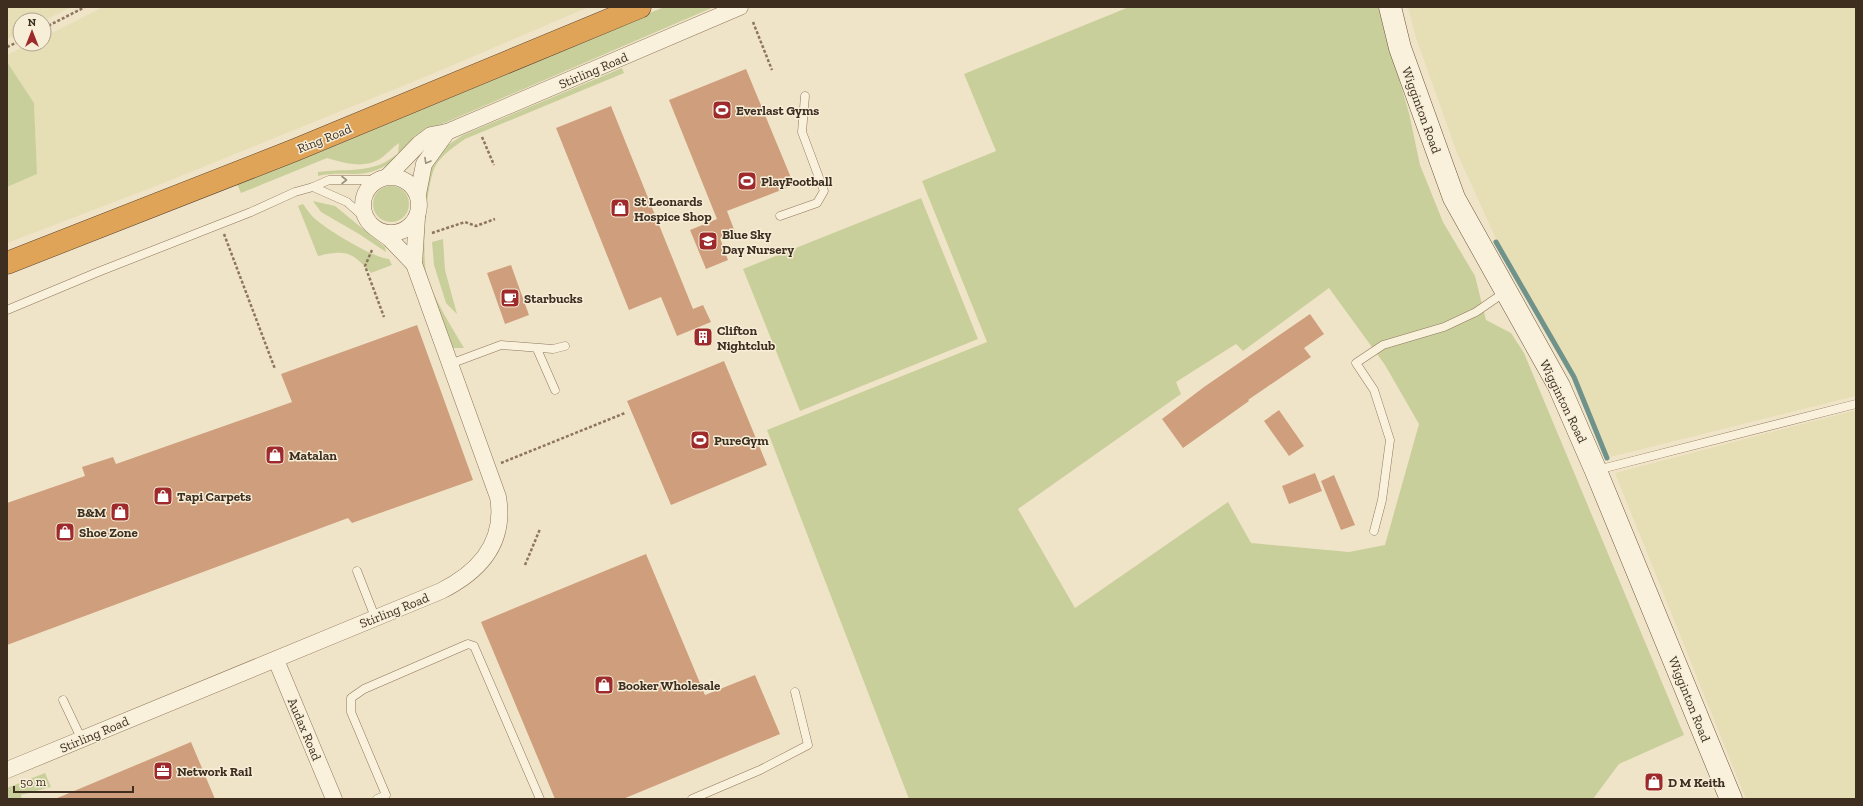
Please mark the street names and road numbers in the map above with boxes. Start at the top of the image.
street label: Stirling Road [557,49,630,92]
street label: Wigginton Road [1399,65,1444,155]
street label: Ring Road [295,121,353,156]
street label: Wigginton Road [1537,357,1590,445]
street label: Stirling Road [357,590,431,631]
street label: Wigginton Road [1666,654,1713,744]
street label: Audax Road [285,696,324,763]
street label: Stirling Road [58,713,131,756]

